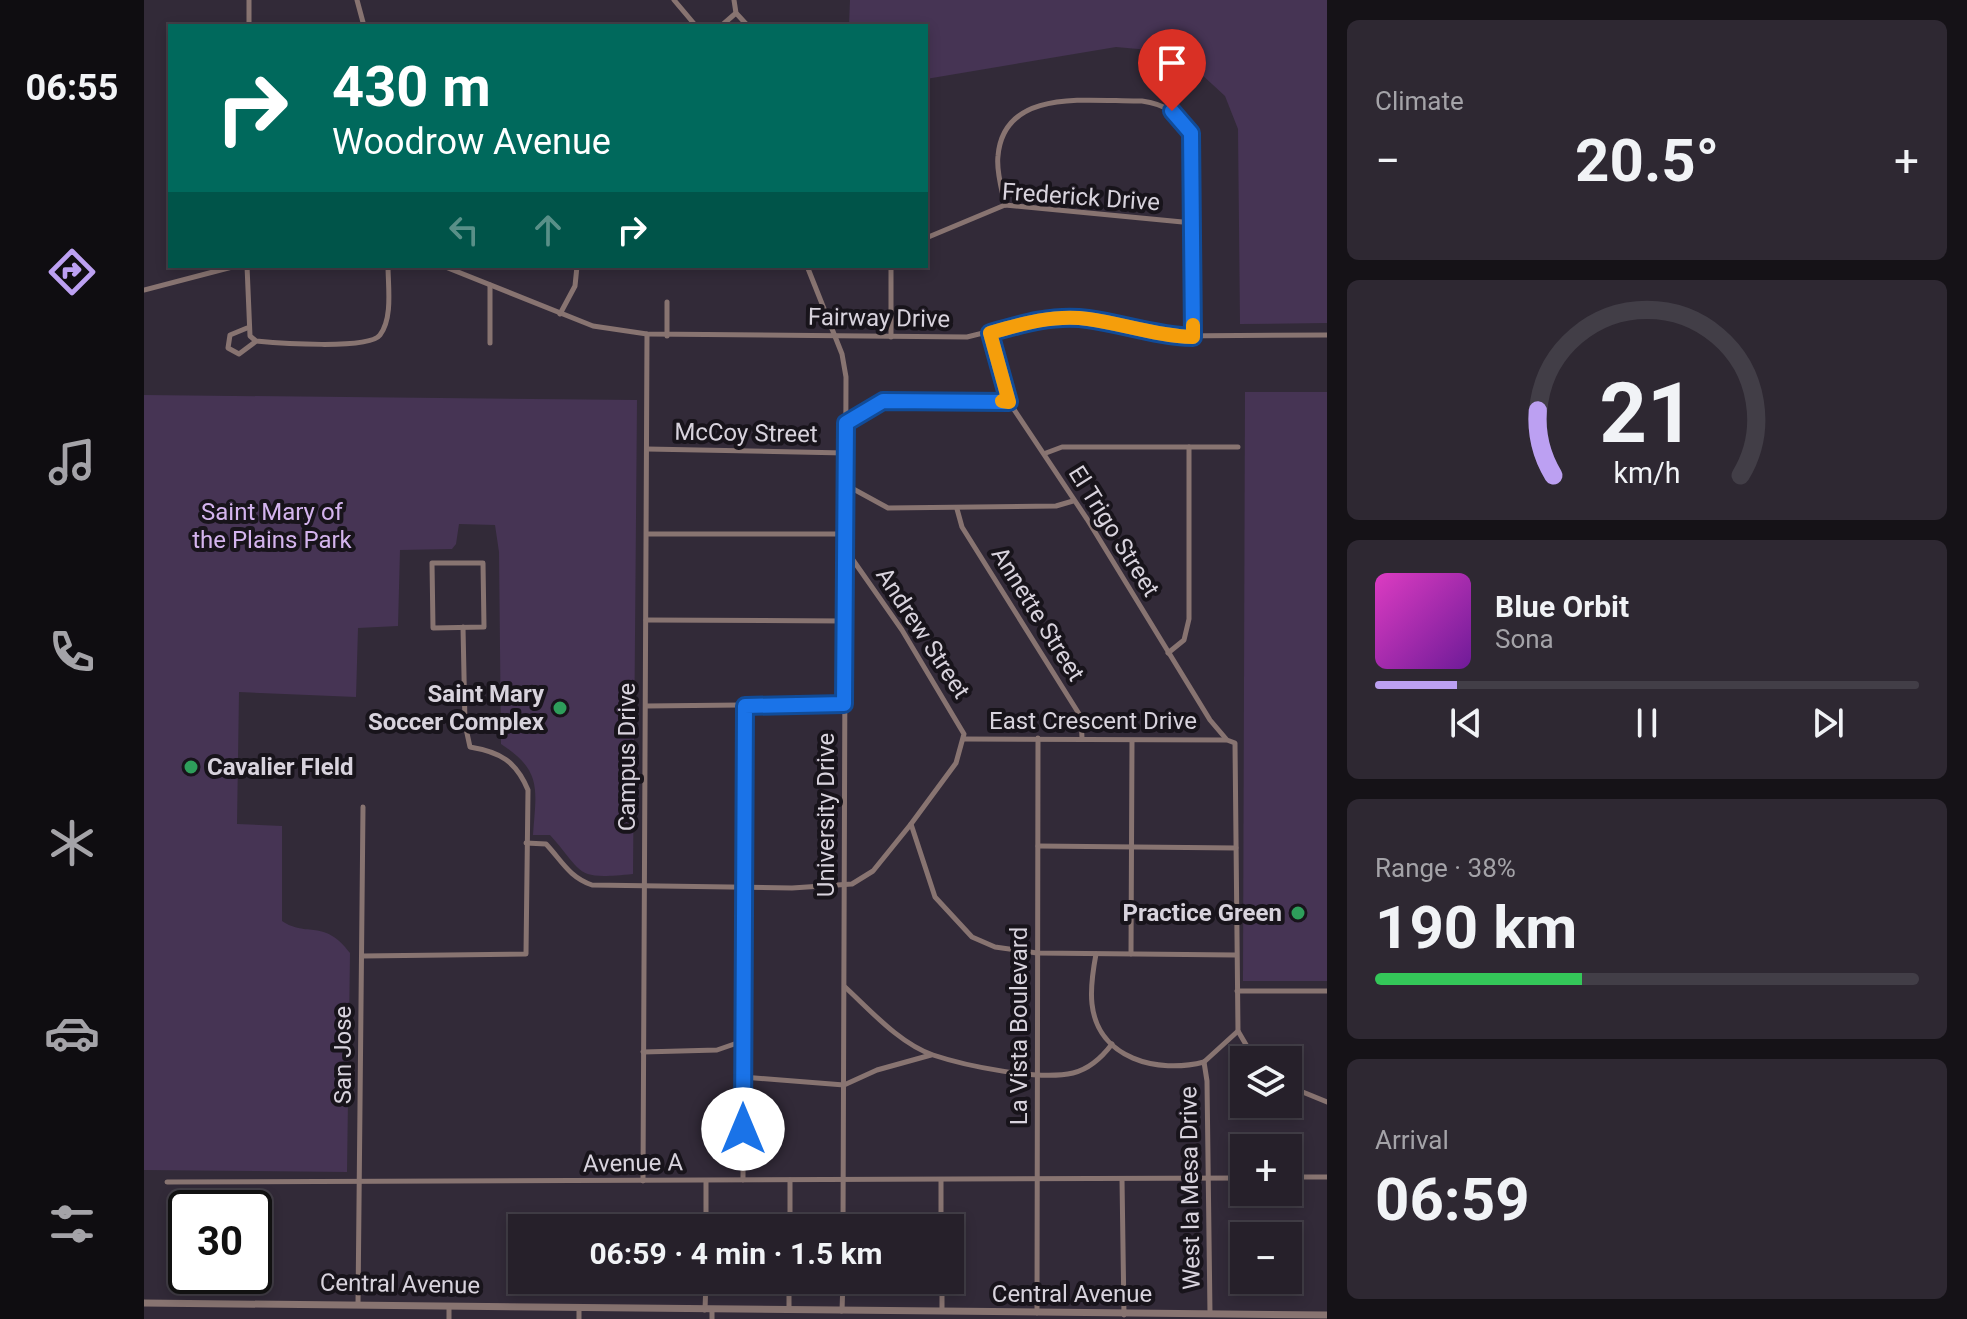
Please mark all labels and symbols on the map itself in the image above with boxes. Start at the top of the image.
pin [1138,29,1206,111]
street label: Frederick Drive [1001,178,1161,216]
street label: Fairway Drive [808,303,950,333]
street label: McCoy Street [674,418,818,448]
street label: El Trigo Street [1063,460,1165,602]
park label: Saint Mary of the Plains Park [192,498,353,554]
street label: Annette Street [986,542,1090,686]
street label: Andrew Street [870,562,976,704]
place label: Saint Mary Soccer Complex [368,680,545,736]
street label: Campus Drive [613,683,641,831]
marker: Saint Mary Soccer Complex [551,699,569,717]
street label: East Crescent Drive [989,707,1197,735]
street label: University Drive [812,733,840,897]
place label: Cavalier FIeld [207,753,354,781]
marker: Cavalier FIeld [182,758,200,776]
place label: Practice Green [1123,899,1282,927]
marker: Practice Green [1289,904,1307,922]
street label: La Vista Boulevard [1005,927,1033,1125]
street label: San Jose [329,1006,357,1104]
street label: West la Mesa Drive [1174,1086,1206,1290]
position arrow [701,1087,785,1171]
street label: Avenue A [583,1148,684,1178]
speed limit sign: 30 [168,1190,272,1294]
street label: Central Avenue [320,1269,480,1299]
street label: Central Avenue [992,1280,1152,1308]

